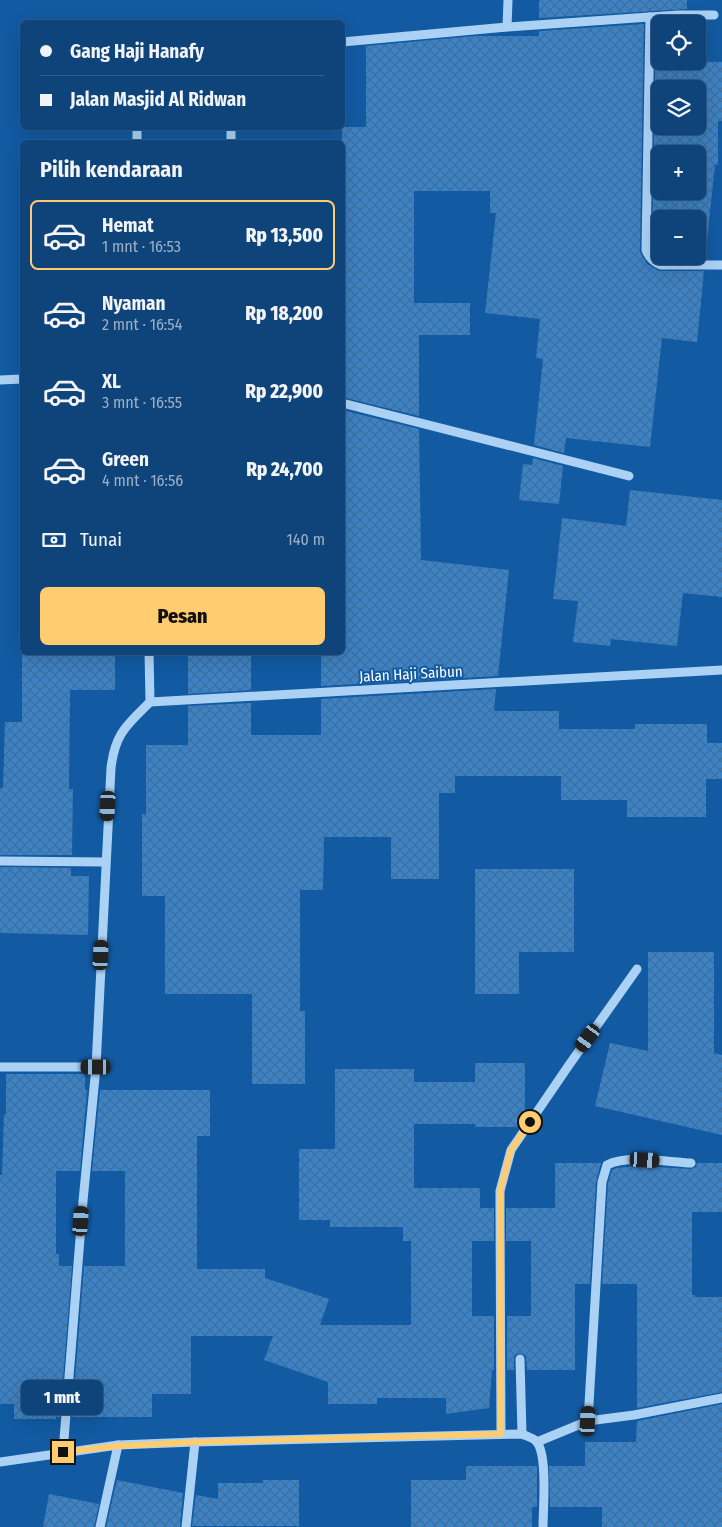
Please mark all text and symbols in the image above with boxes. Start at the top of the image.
map controls [651,15,706,265]
button: locate [651,15,706,70]
text: Gang Haji Hanafy [70,40,204,63]
button: layers [651,80,706,135]
text: Jalan Masjid Al Ridwan [70,88,246,111]
button: + [651,145,706,200]
text: Pilih kendaraan [40,156,183,183]
button: − [651,210,706,265]
icon: car [42,213,87,258]
text: Hemat [102,214,154,237]
text: Rp 13,500 [246,224,323,247]
text: 1 mnt · 16:53 [102,237,181,256]
icon: car [42,291,87,336]
text: Nyaman [102,292,165,315]
text: Rp 18,200 [245,302,323,325]
text: 2 mnt · 16:54 [102,315,182,334]
icon: car [42,369,87,414]
text: XL [102,370,121,393]
text: Rp 22,900 [245,380,323,403]
text: 3 mnt · 16:55 [102,393,182,412]
icon: car [42,447,87,492]
text: Green [102,448,149,471]
text: Rp 24,700 [246,458,323,481]
text: 4 mnt · 16:56 [102,471,183,490]
icon: cash [40,526,68,554]
text: Tunai [80,528,122,551]
text: 140 m [287,530,325,549]
button: Pesan [40,587,325,645]
street label: Jalan Haji Saibun [359,662,463,686]
car [99,791,116,821]
car [92,940,109,970]
car [573,1021,602,1055]
car [81,1060,111,1075]
route start [519,1111,541,1133]
car [629,1152,660,1168]
car [72,1206,89,1236]
callout: 1 mnt [22,1380,104,1414]
text: 1 mnt [44,1388,80,1407]
car [579,1406,596,1436]
route end [52,1441,74,1463]

